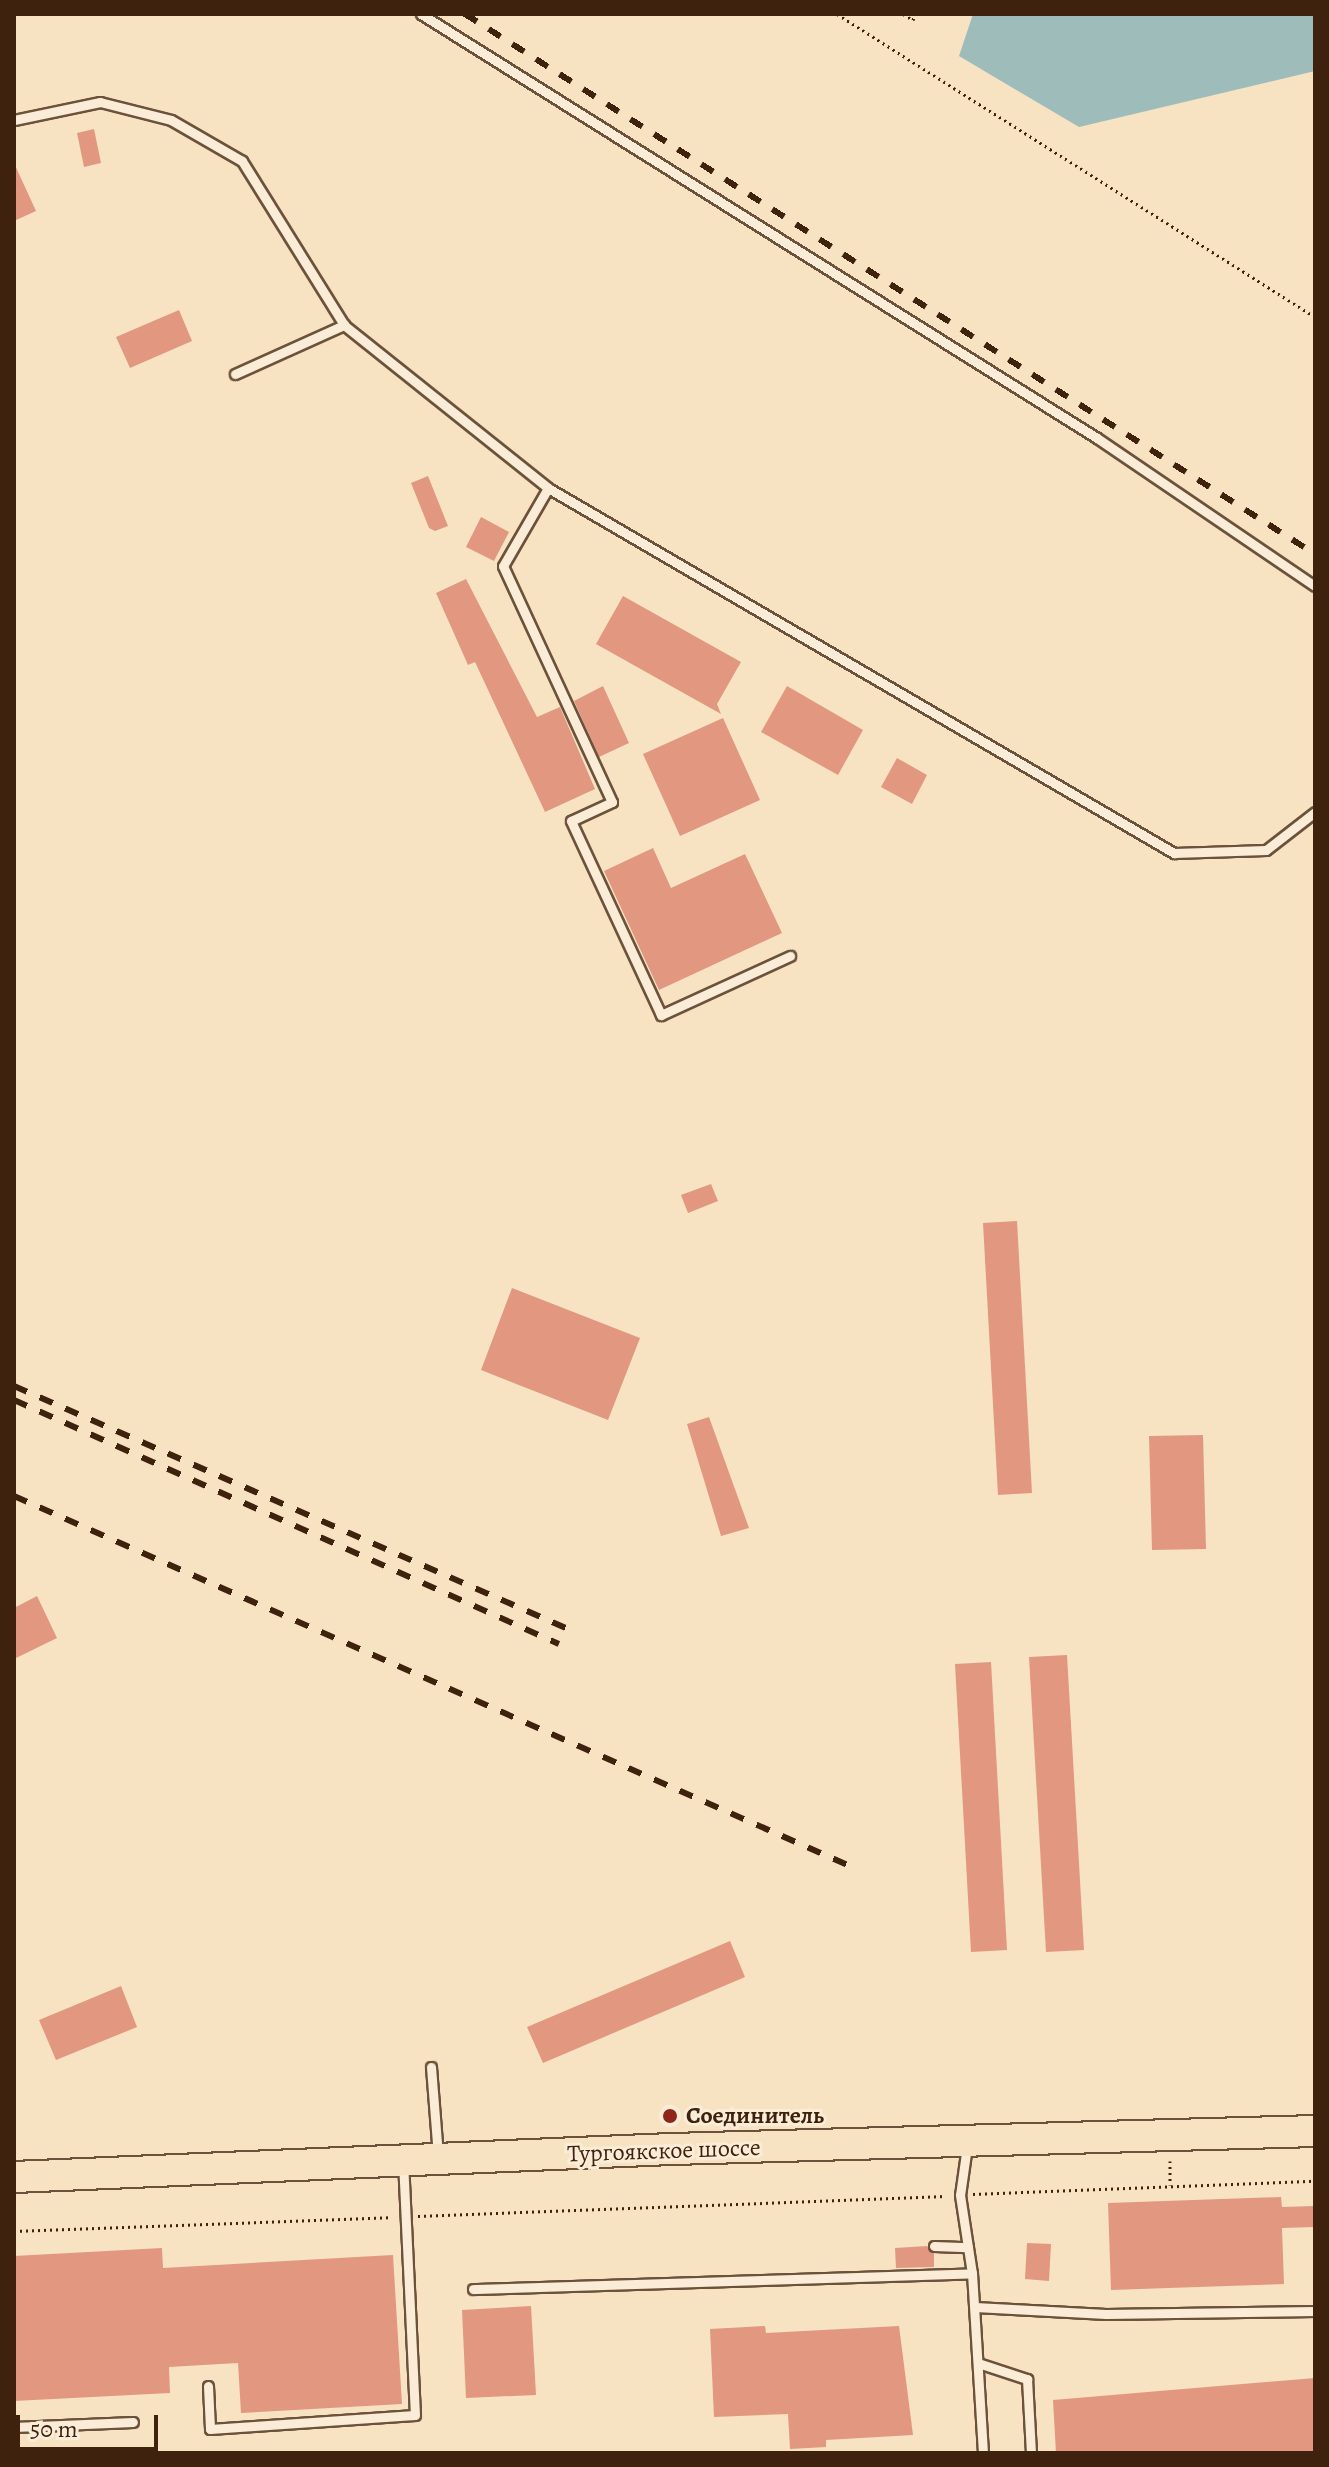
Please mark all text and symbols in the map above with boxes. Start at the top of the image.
place label: Соединитель [686,2102,824,2130]
marker: Соединитель [661,2107,679,2125]
street label: Тургоякское шоссе [567,2133,761,2169]
scale bar [20,2399,162,2449]
text: 50 m [30,2413,78,2445]

